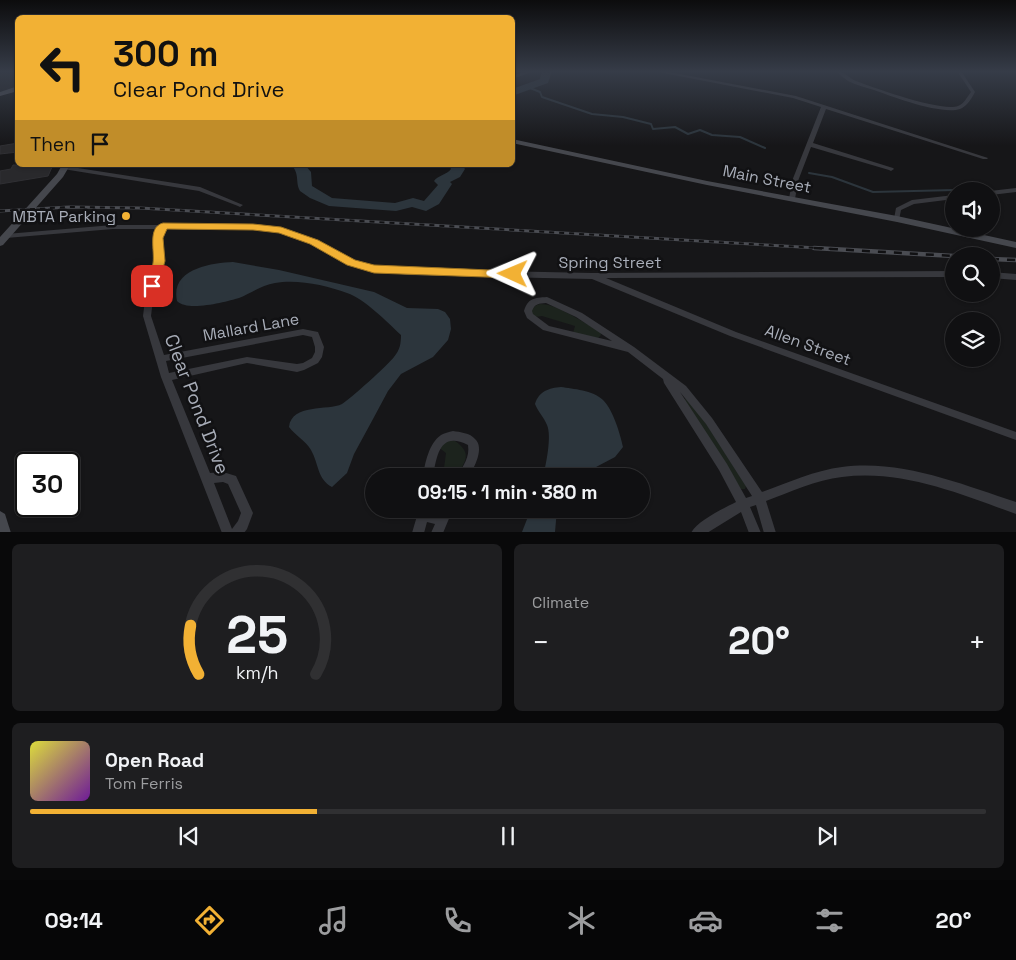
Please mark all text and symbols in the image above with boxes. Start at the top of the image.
text: 300 m [113,32,218,76]
icon: left [30,35,95,100]
text: Clear Pond Drive [113,75,285,103]
icon: arrive [86,130,114,158]
text: Then [30,132,76,157]
street label: Main Street [721,160,813,198]
map controls [945,182,1000,367]
button: sound [945,182,1000,237]
place label: MBTA Parking [12,206,116,227]
marker: MBTA Parking [120,210,132,222]
position arrow [486,247,538,299]
button: search [945,247,1000,302]
street label: Spring Street [558,252,662,273]
pin [131,265,173,307]
icon: arrive [138,272,166,300]
street label: Mallard Lane [201,308,301,346]
button: layers [945,312,1000,367]
street label: Allen Street [762,320,854,370]
street label: Clear Pond Drive [159,330,235,478]
speed limit sign: 30 [15,452,80,517]
text: 09:15 · 1 min · 380 m [417,480,598,505]
text: Climate [532,592,589,613]
text: 25 [226,602,288,668]
text: 20° [728,617,790,665]
text: − [532,624,549,660]
text: + [969,624,986,660]
text: km/h [236,661,278,684]
text: Open Road [105,748,204,773]
text: Tom Ferris [105,773,183,794]
icon: previous [175,822,203,850]
icon: pause [494,822,522,850]
icon: next [813,822,841,850]
icon: directions [192,903,227,938]
icon: music [316,903,351,938]
icon: phone [440,903,475,938]
icon: climate [564,903,599,938]
icon: car [688,903,723,938]
icon: filters [812,903,847,938]
text: 09:14 [44,906,103,934]
text: 20° [936,906,972,934]

